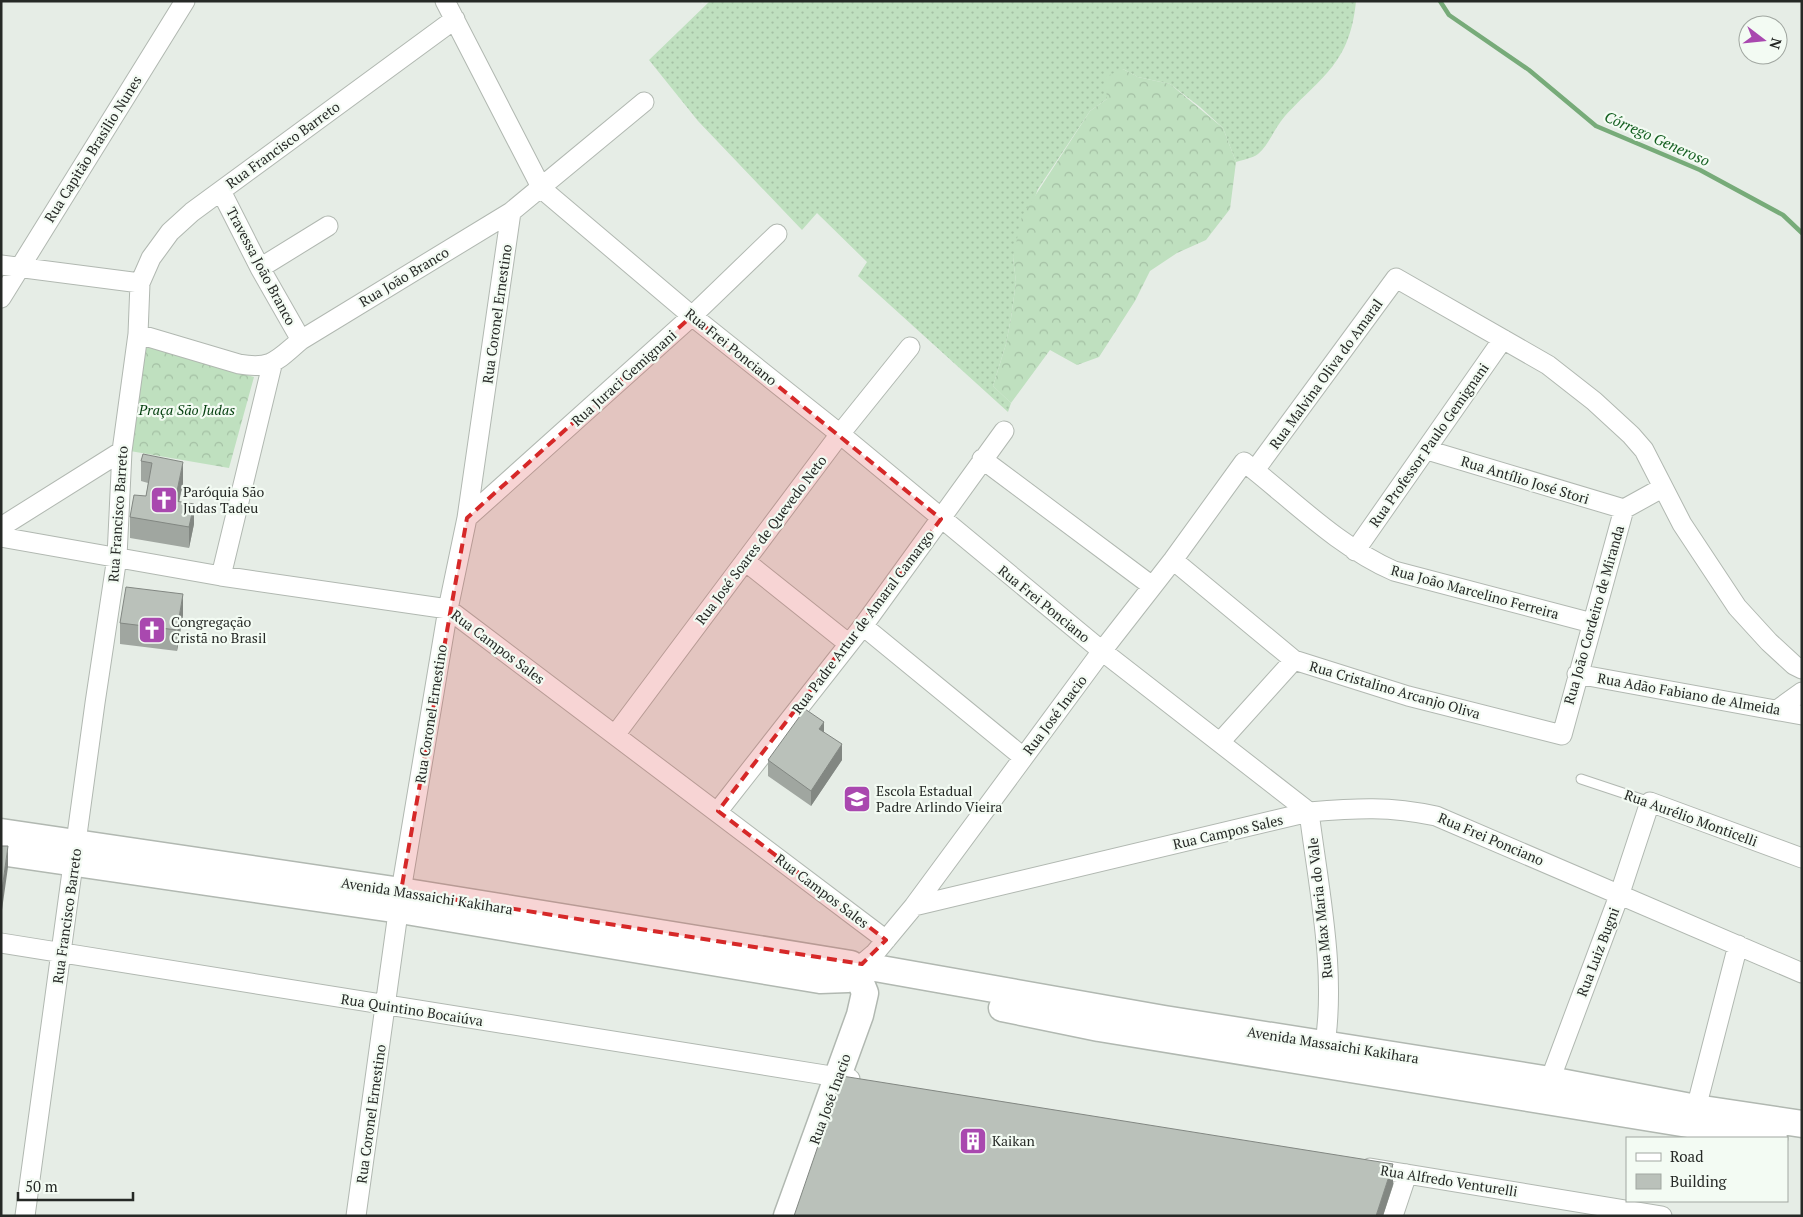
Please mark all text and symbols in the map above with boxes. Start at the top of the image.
north arrow [1738,15,1788,65]
text: N [1765,36,1787,52]
street label: Rua Capitão Brasilio Nunes [40,72,146,226]
street label: Rua Francisco Barreto [222,97,344,192]
water label: Córrego Generoso [1602,106,1714,170]
street label: Travessa João Branco [222,203,301,328]
street label: Rua João Branco [355,242,452,311]
street label: Rua Coronel Ernestino [477,243,516,385]
street label: Rua Malvina Oliva do Amaral [1265,295,1387,453]
street label: Rua Frei Ponciano [681,304,781,390]
street label: Rua Juraci Gemignani [567,325,680,430]
street label: Rua Professor Paulo Gemignani [1365,359,1493,530]
park label: Praça São Judas [138,400,235,419]
street label: Rua Francisco Barreto [103,445,132,583]
street label: Rua José Soares de Quevedo Neto [691,451,831,628]
street label: Rua Antílio José Stori [1459,451,1592,508]
place label: Paróquia São Judas Tadeu [183,482,264,517]
church icon: Paróquia São Judas Tadeu [149,485,179,515]
street label: Rua João Cordeiro de Miranda [1559,523,1628,707]
street label: Rua Padre Artur de Amaral Camargo [787,526,938,717]
street label: Rua João Marcelino Ferreira [1389,560,1561,623]
street label: Rua Frei Ponciano [994,561,1094,647]
street label: Rua Campos Sales [448,605,549,688]
place label: Congregação Cristã no Brasil [171,612,266,647]
church icon: Congregação Cristã no Brasil [137,615,167,645]
street label: Rua Coronel Ernestino [410,643,451,785]
street label: Rua Cristalino Arcanjo Oliva [1307,656,1483,723]
street label: Rua Adão Fabiano de Almeida [1596,668,1782,719]
street label: Rua José Inacio [1018,671,1091,758]
place label: Escola Estadual Padre Arlindo Vieira [876,781,1002,816]
school or university icon: Escola Estadual Padre Arlindo Vieira [842,784,872,814]
street label: Rua Aurélio Monticelli [1622,785,1760,850]
street label: Rua Frei Ponciano [1436,808,1547,869]
street label: Rua Campos Sales [1171,810,1285,853]
street label: Rua Max Maria do Vale [1303,837,1336,980]
street label: Rua Francisco Barreto [48,847,85,985]
street label: Rua Campos Sales [772,849,873,932]
street label: Avenida Massaichi Kakihara [340,873,514,918]
street label: Rua Luiz Bugni [1572,904,1623,999]
street label: Rua Quintino Bocaiúva [340,989,484,1030]
street label: Avenida Massaichi Kakihara [1246,1022,1420,1067]
street label: Rua Coronel Ernestino [351,1043,390,1185]
street label: Rua José Inacio [804,1051,855,1147]
building icon: Kaikan [958,1126,988,1156]
place label: Kaikan [992,1131,1036,1150]
legend [1626,1137,1788,1202]
text: Road [1670,1146,1703,1166]
street label: Rua Alfredo Venturelli [1379,1160,1519,1201]
scale bar [18,1170,132,1202]
text: Building [1670,1171,1728,1191]
text: 50 m [25,1176,58,1196]

